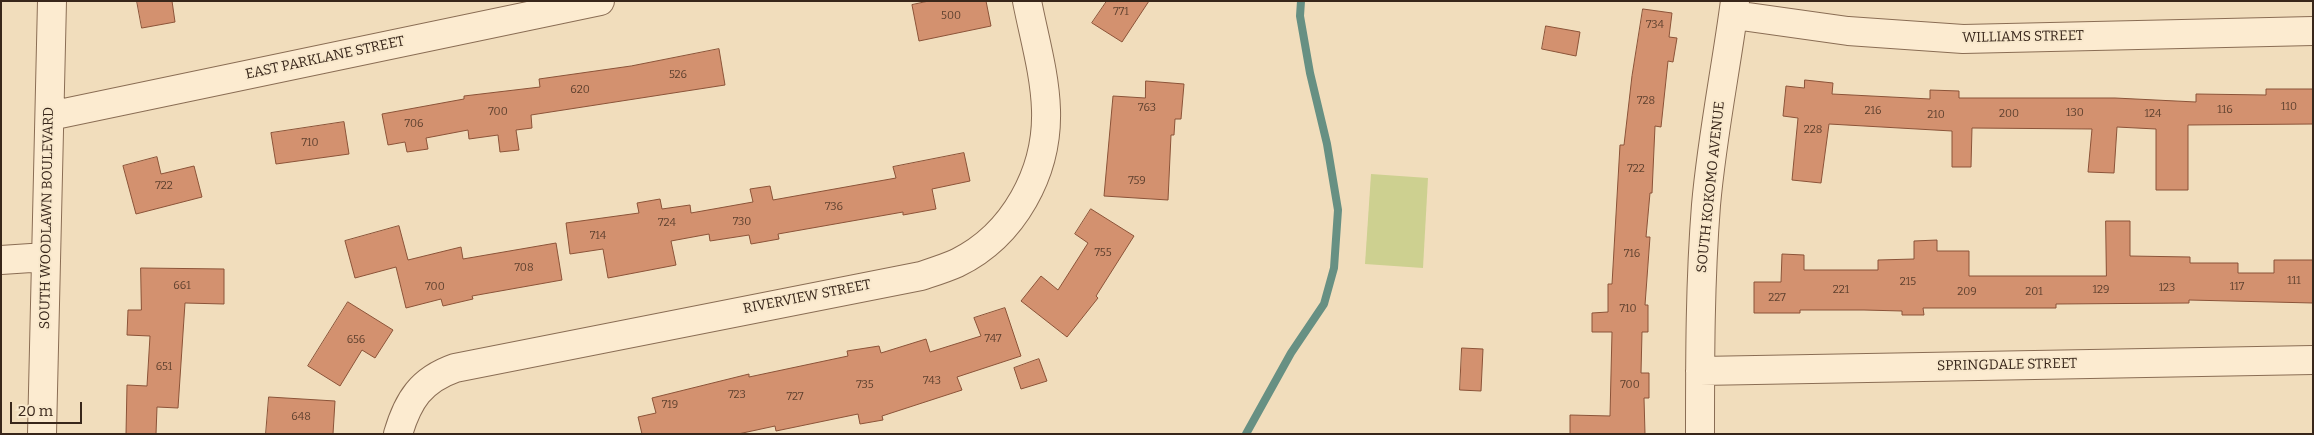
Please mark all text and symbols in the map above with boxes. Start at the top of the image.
house number: 771 [1113,5,1129,19]
house number: 500 [941,9,961,23]
house number: 734 [1646,18,1664,32]
street label: WILLIAMS STREET [1962,28,2084,46]
street label: EAST PARKLANE STREET [244,33,406,83]
house number: 526 [669,68,687,82]
house number: 620 [570,83,590,97]
house number: 728 [1637,94,1655,108]
street label: SOUTH KOKOMO AVENUE [1694,100,1728,274]
house number: 110 [2281,100,2297,114]
house number: 763 [1138,101,1156,115]
house number: 116 [2217,103,2233,117]
house number: 216 [1865,104,1881,118]
house number: 700 [488,105,508,119]
house number: 130 [2066,106,2084,120]
street label: SOUTH WOODLAWN BOULEVARD [37,107,57,329]
house number: 200 [1999,107,2019,121]
house number: 124 [2145,107,2161,121]
house number: 210 [1927,108,1945,122]
house number: 706 [405,117,423,131]
house number: 228 [1804,123,1822,137]
house number: 710 [301,136,319,150]
house number: 722 [1627,162,1645,176]
house number: 759 [1128,174,1146,188]
house number: 722 [155,179,173,193]
house number: 736 [825,200,843,214]
house number: 730 [733,215,751,229]
house number: 724 [658,216,676,230]
house number: 714 [590,229,606,243]
house number: 755 [1094,246,1112,260]
house number: 716 [1624,247,1640,261]
house number: 708 [515,261,533,275]
house number: 111 [2287,274,2301,288]
house number: 215 [1900,275,1916,289]
street label: RIVERVIEW STREET [742,276,872,318]
house number: 661 [173,279,191,293]
house number: 700 [425,280,445,294]
house number: 117 [2230,280,2244,294]
house number: 123 [2159,281,2175,295]
house number: 221 [1833,283,1849,297]
house number: 129 [2093,283,2109,297]
house number: 209 [1957,285,1977,299]
house number: 201 [2025,285,2043,299]
house number: 227 [1768,291,1786,305]
house number: 710 [1619,302,1637,316]
house number: 747 [984,332,1002,346]
house number: 656 [347,333,365,347]
street label: SPRINGDALE STREET [1937,355,2077,375]
house number: 651 [156,360,172,374]
house number: 743 [923,374,941,388]
house number: 735 [856,378,874,392]
house number: 700 [1620,378,1640,392]
house number: 723 [728,388,746,402]
house number: 727 [787,390,803,404]
scale bar [12,392,85,424]
house number: 719 [662,398,678,412]
text: 20 m [18,402,53,420]
house number: 648 [291,410,311,424]

